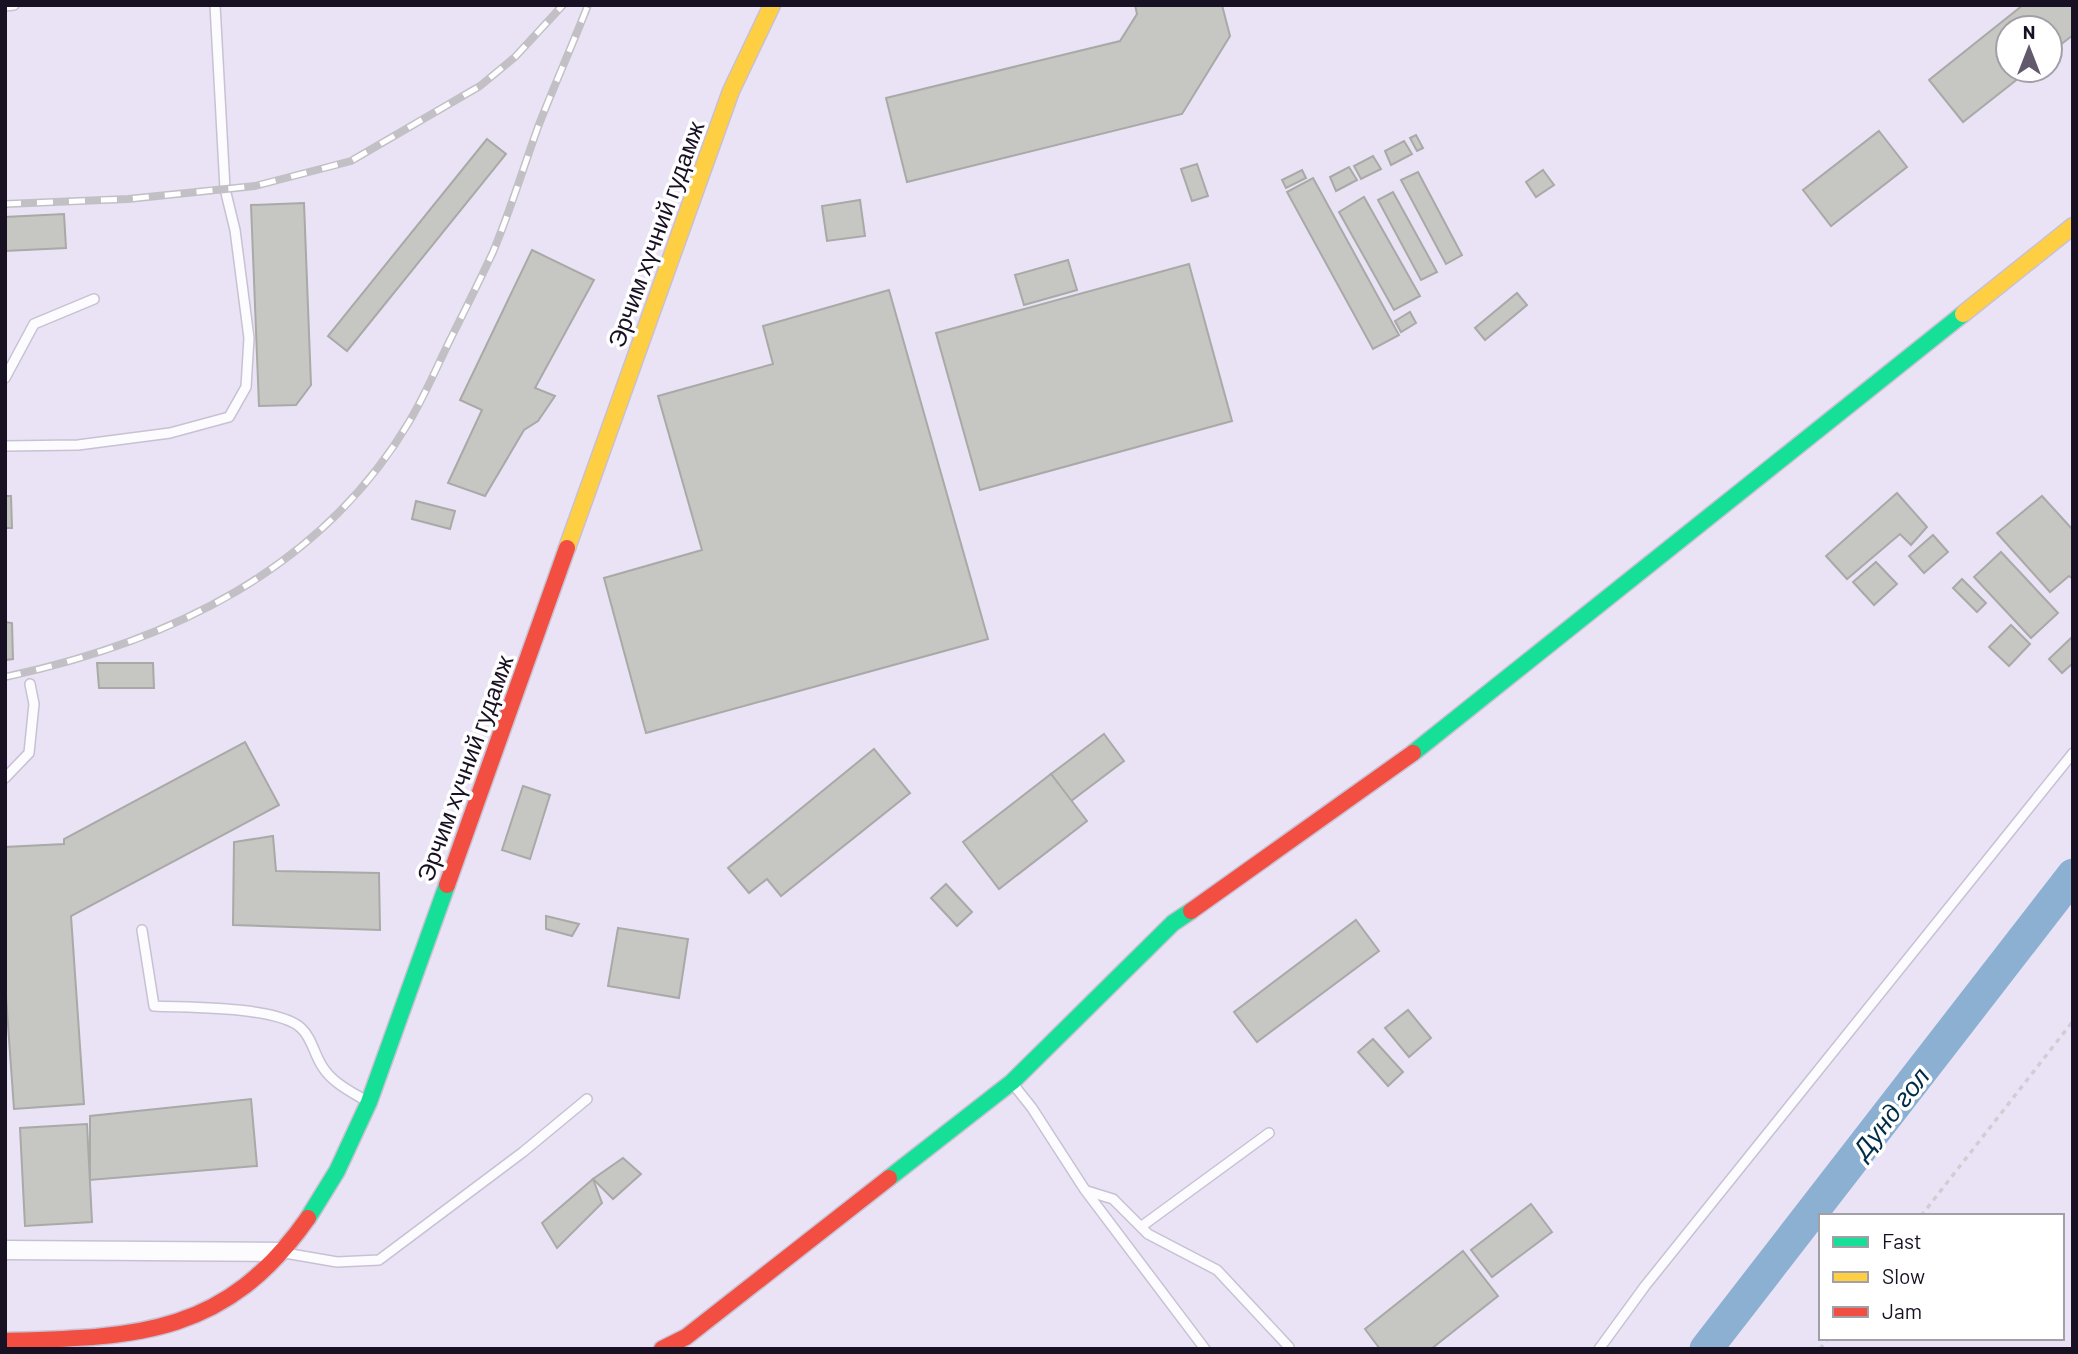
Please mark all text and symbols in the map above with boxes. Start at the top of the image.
north arrow [1994,14,2064,84]
text: N [2023,20,2035,43]
street label: Эрчим хүчний гудамж [601,117,709,351]
street label: Эрчим хүчний гудамж [410,651,518,885]
water label: Дунд гол [1843,1060,1935,1166]
legend [1819,1214,2064,1340]
text: Fast [1882,1228,1922,1253]
text: Slow [1882,1263,1925,1288]
text: Jam [1882,1298,1922,1323]

